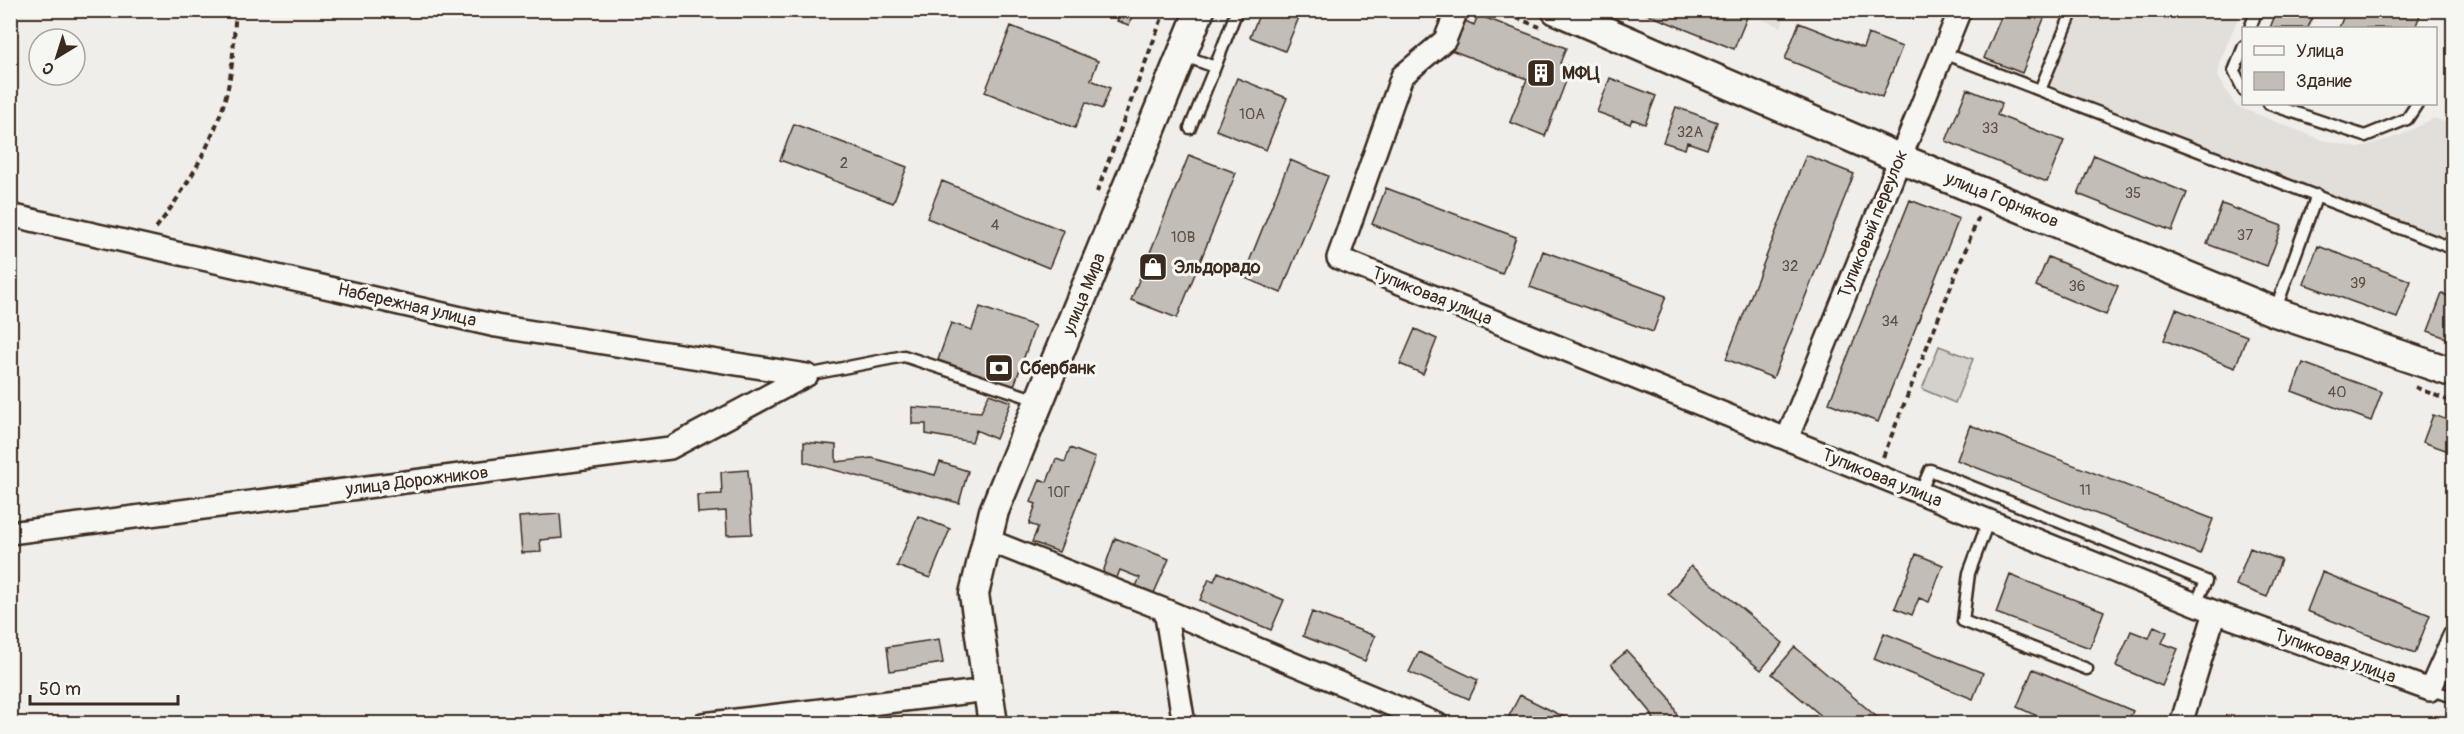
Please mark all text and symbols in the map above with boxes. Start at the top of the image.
north arrow [27,27,87,87]
legend [2242,27,2437,105]
text: Улица [2296,40,2344,63]
text: С [38,57,58,79]
building icon: МФЦ [1525,57,1557,89]
place label: МФЦ [1562,62,1600,85]
text: Здание [2296,70,2352,93]
house number: 10А [1239,105,1265,124]
house number: 33 [1982,119,1998,138]
house number: 32А [1677,123,1704,142]
street label: Тупиковый переулок [1833,146,1913,302]
house number: 2 [840,154,848,173]
street label: улица Горняков [1941,166,2062,233]
house number: 35 [2125,184,2141,203]
house number: 4 [991,216,1000,235]
house number: 37 [2237,226,2253,245]
house number: 10В [1171,228,1195,247]
street label: улица Мира [1057,250,1111,339]
shop icon: Эльдорадо [1137,251,1169,283]
place label: Эльдорадо [1174,256,1261,279]
house number: 32 [1782,257,1798,276]
street label: Тупиковая улица [1368,261,1496,331]
house number: 39 [2350,274,2366,293]
house number: 36 [2068,277,2086,296]
street label: Набережная улица [335,278,479,332]
house number: 34 [1881,312,1899,331]
bank icon: Сбербанк [983,352,1015,384]
place label: Сбербанк [1020,357,1096,380]
house number: 40 [2328,383,2346,402]
street label: Тупиковая улица [1818,443,1946,513]
street label: улица Дорожников [343,461,490,501]
house number: 11 [2079,481,2091,500]
house number: 10Г [1047,483,1071,502]
street label: Тупиковая улица [2271,623,2399,689]
scale bar [30,668,178,706]
text: 50 m [39,678,81,701]

